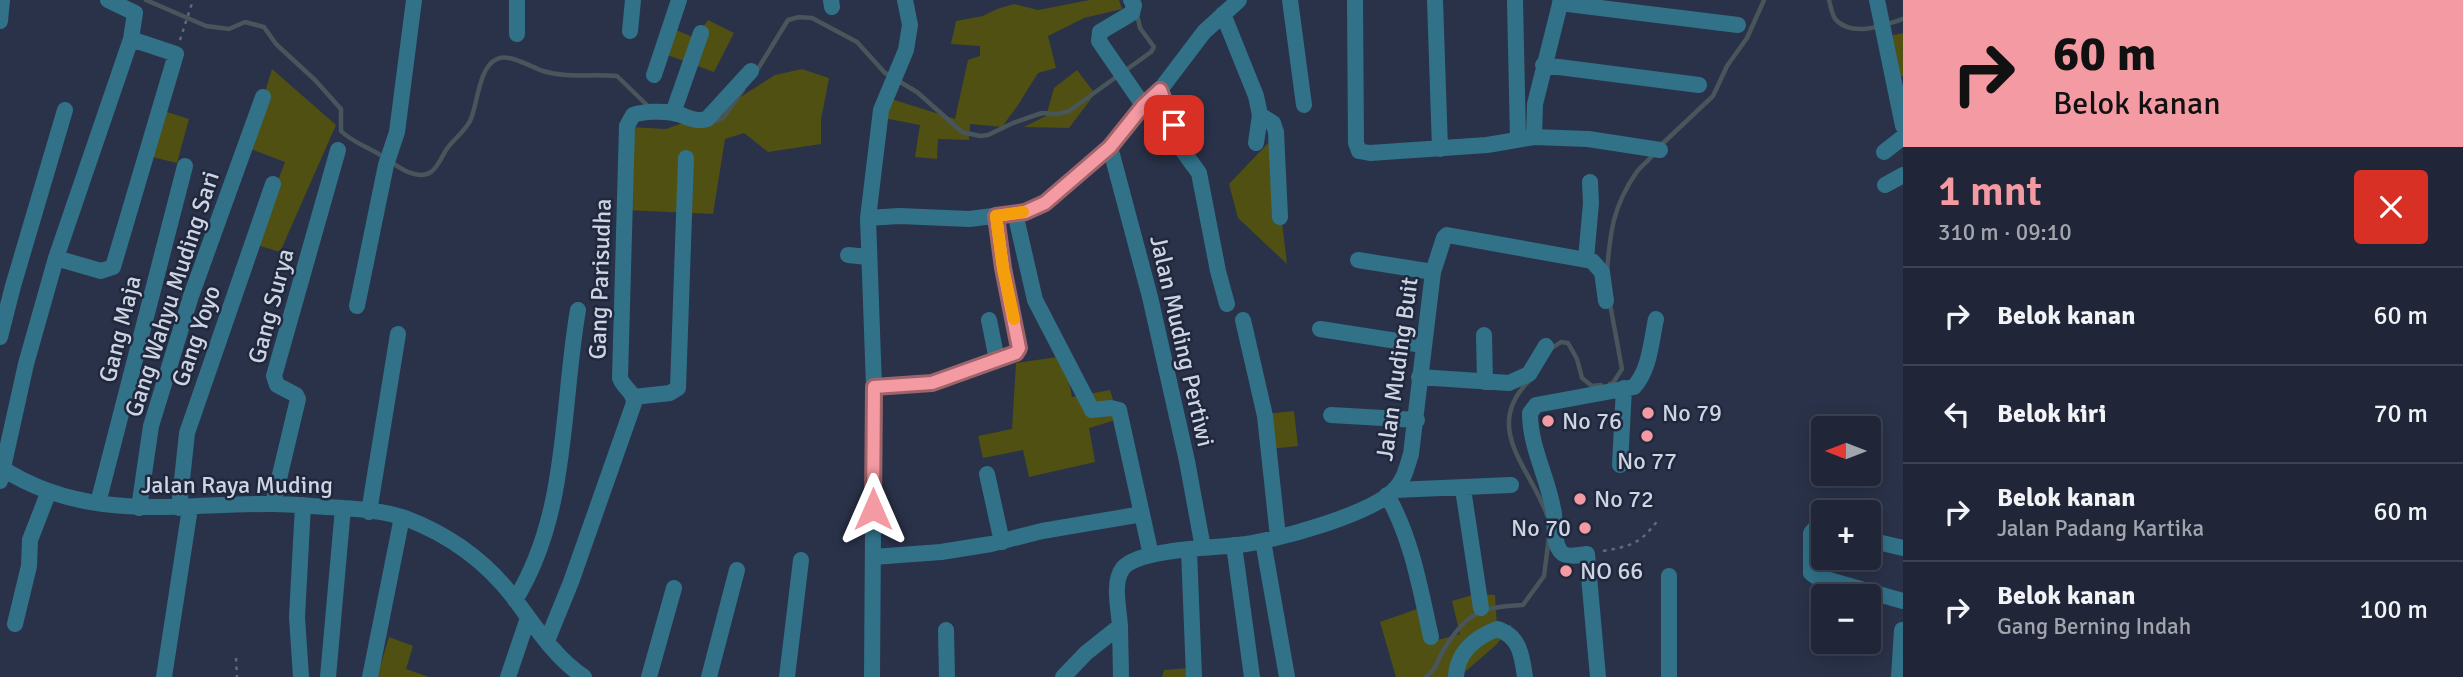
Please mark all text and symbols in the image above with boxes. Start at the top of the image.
text: 60 m [2053,24,2156,84]
icon: right [1938,28,2029,119]
text: Belok kanan [2053,84,2221,123]
pin [1144,95,1204,155]
icon: arrive [1155,106,1193,144]
text: 1 mnt [1938,166,2042,217]
street label: Gang Wahyu Muding Sari [118,167,226,421]
button: close [2354,170,2428,244]
street label: Gang Parisudha [582,198,618,360]
text: 310 m · 09:10 [1938,218,2072,247]
street label: Jalan Muding Pertiwi [1143,232,1221,450]
street label: Gang Surya [241,245,301,367]
street label: Gang Maja [92,272,148,386]
street label: Jalan Muding Buit [1369,275,1425,463]
street label: Gang Yoyo [165,282,227,390]
icon: right [1938,297,1976,335]
text: Belok kanan [1997,300,2135,332]
text: 60 m [2373,300,2428,332]
icon: left [1938,395,1976,433]
place label: No 79 [1662,398,1722,428]
text: Belok kiri [1997,398,2106,430]
text: 70 m [2373,398,2428,430]
marker: No 79 [1640,405,1656,421]
place label: No 76 [1562,406,1622,436]
marker: No 76 [1540,413,1556,429]
north arrow [1811,416,1881,486]
map controls [1811,416,1881,654]
marker: No 77 [1639,428,1655,444]
place label: No 77 [1617,446,1677,476]
street label: Jalan Raya Muding [141,470,333,500]
position arrow [836,472,910,546]
text: Belok kanan [1997,482,2135,514]
place label: No 72 [1594,484,1654,514]
marker: No 72 [1572,491,1588,507]
icon: right [1938,493,1976,531]
text: 60 m [2373,496,2428,528]
button: + [1811,500,1881,570]
place label: No 70 [1511,513,1571,543]
text: Jalan Padang Kartika [1997,514,2204,543]
marker: No 70 [1577,520,1593,536]
place label: NO 66 [1580,556,1643,586]
marker: NO 66 [1558,563,1574,579]
text: Belok kanan [1997,580,2135,612]
button: − [1811,584,1881,654]
icon: right [1938,591,1976,629]
text: 100 m [2359,594,2428,626]
text: Gang Berning Indah [1997,612,2191,641]

